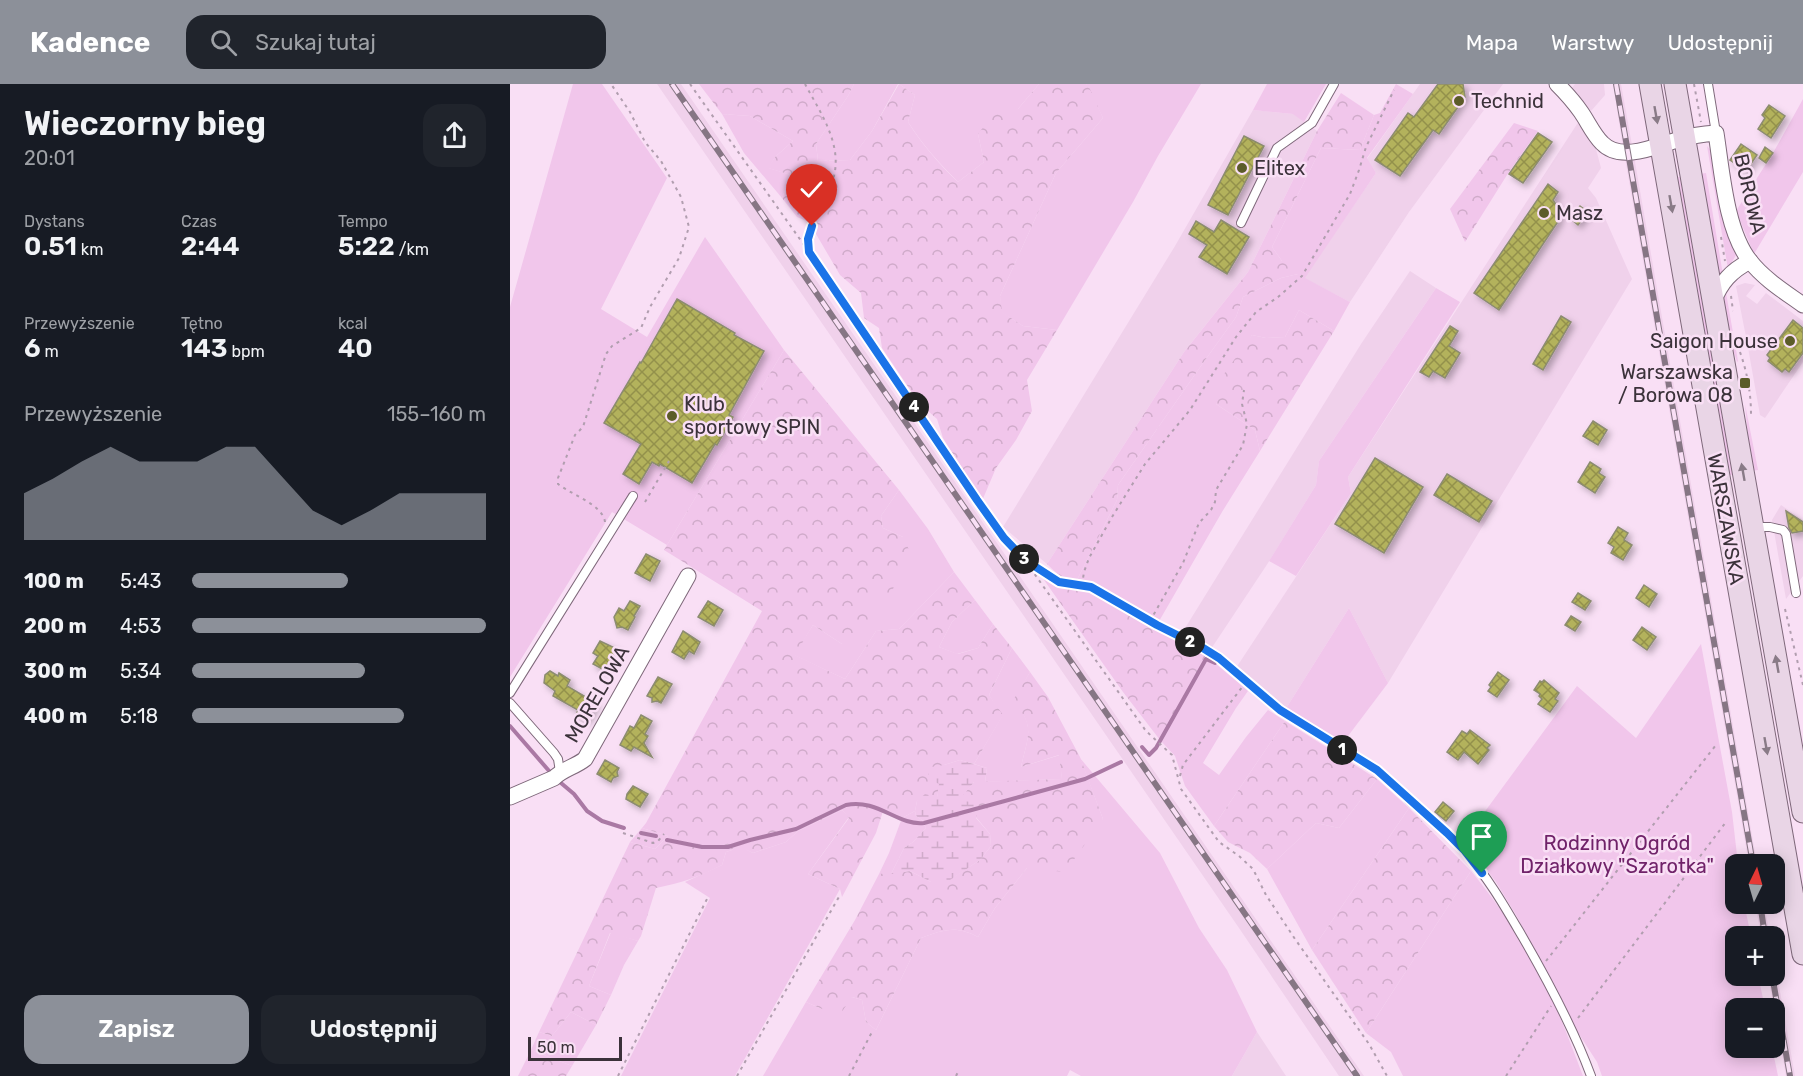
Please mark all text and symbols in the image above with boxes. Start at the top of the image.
search box [186,15,606,69]
text: Kadence [30,26,150,59]
icon: search [207,26,240,59]
text: Szukaj tutaj [255,29,376,56]
text: Mapa [1466,30,1518,55]
text: Warstwy [1551,30,1634,55]
text: Udostępnij [1667,30,1773,55]
place label: Technid [1471,89,1544,113]
marker: Technid [1452,94,1466,108]
text: Wieczorny bieg [24,104,266,143]
button: share [423,104,486,167]
one-way arrow [1651,106,1660,125]
text: 20:01 [24,146,75,170]
street label: BOROWA [1729,151,1771,237]
place label: Elitex [1254,156,1306,180]
marker: Elitex [1235,161,1249,175]
pin [786,164,837,226]
icon: check [795,173,828,206]
one-way arrow [1667,194,1676,213]
place label: Masz [1556,201,1603,225]
marker: Masz [1537,206,1551,220]
text: Dystans [24,212,85,231]
text: Czas [181,212,217,231]
text: Tempo [338,212,388,231]
text: 0.51 [24,231,77,262]
text: 2:44 [181,231,240,262]
text: 5:22 [338,231,395,262]
text: km [77,240,103,259]
text: /km [395,240,429,259]
text: Przewyższenie [24,314,135,333]
text: Tętno [181,314,223,333]
text: kcal [338,314,367,333]
place label: Saigon House [1650,329,1778,353]
text: 6 [24,333,41,364]
text: 143 [181,333,228,364]
text: 40 [338,333,373,364]
marker: Saigon House [1783,334,1797,348]
text: m [41,342,59,361]
text: bpm [228,342,265,361]
place label: Warszawska / Borowa 08 [1618,360,1733,407]
marker: Warszawska / Borowa 08 [1738,376,1752,390]
place label: Klub sportowy SPIN [684,392,820,439]
pin: 4 [899,392,929,422]
text: 4 [909,397,919,416]
text: Przewyższenie [24,402,162,426]
text: 155–160 m [387,402,486,426]
marker: Klub sportowy SPIN [665,409,679,423]
street label: WARSZAWSKA [1703,451,1749,587]
one-way arrow [1738,462,1747,481]
pin: 3 [1009,544,1039,574]
text: 3 [1019,549,1029,568]
text: 100 m [24,569,84,593]
text: 5:43 [120,569,161,593]
text: 200 m [24,614,87,638]
text: 4:53 [120,614,161,638]
pin: 2 [1175,627,1205,657]
text: 2 [1185,632,1195,651]
street label: MORELOWA [560,641,634,747]
one-way arrow [1772,654,1781,673]
text: 300 m [24,659,87,683]
text: 5:34 [120,659,161,683]
text: 400 m [24,704,87,728]
text: 5:18 [120,704,158,728]
pin: 1 [1327,735,1357,765]
one-way arrow [1762,737,1771,756]
text: 1 [1338,740,1346,759]
pin [1456,811,1507,873]
icon: arrive [1465,820,1498,853]
park label: Rodzinny Ogród Działkowy "Szarotka" [1520,831,1714,878]
north arrow [1725,854,1785,914]
map controls [1725,854,1785,1058]
button: + [1725,926,1785,986]
button: Zapisz [24,995,249,1064]
button: Udostępnij [261,995,486,1064]
button: − [1725,998,1785,1058]
scale bar [528,1034,622,1062]
text: 50 m [537,1038,575,1057]

